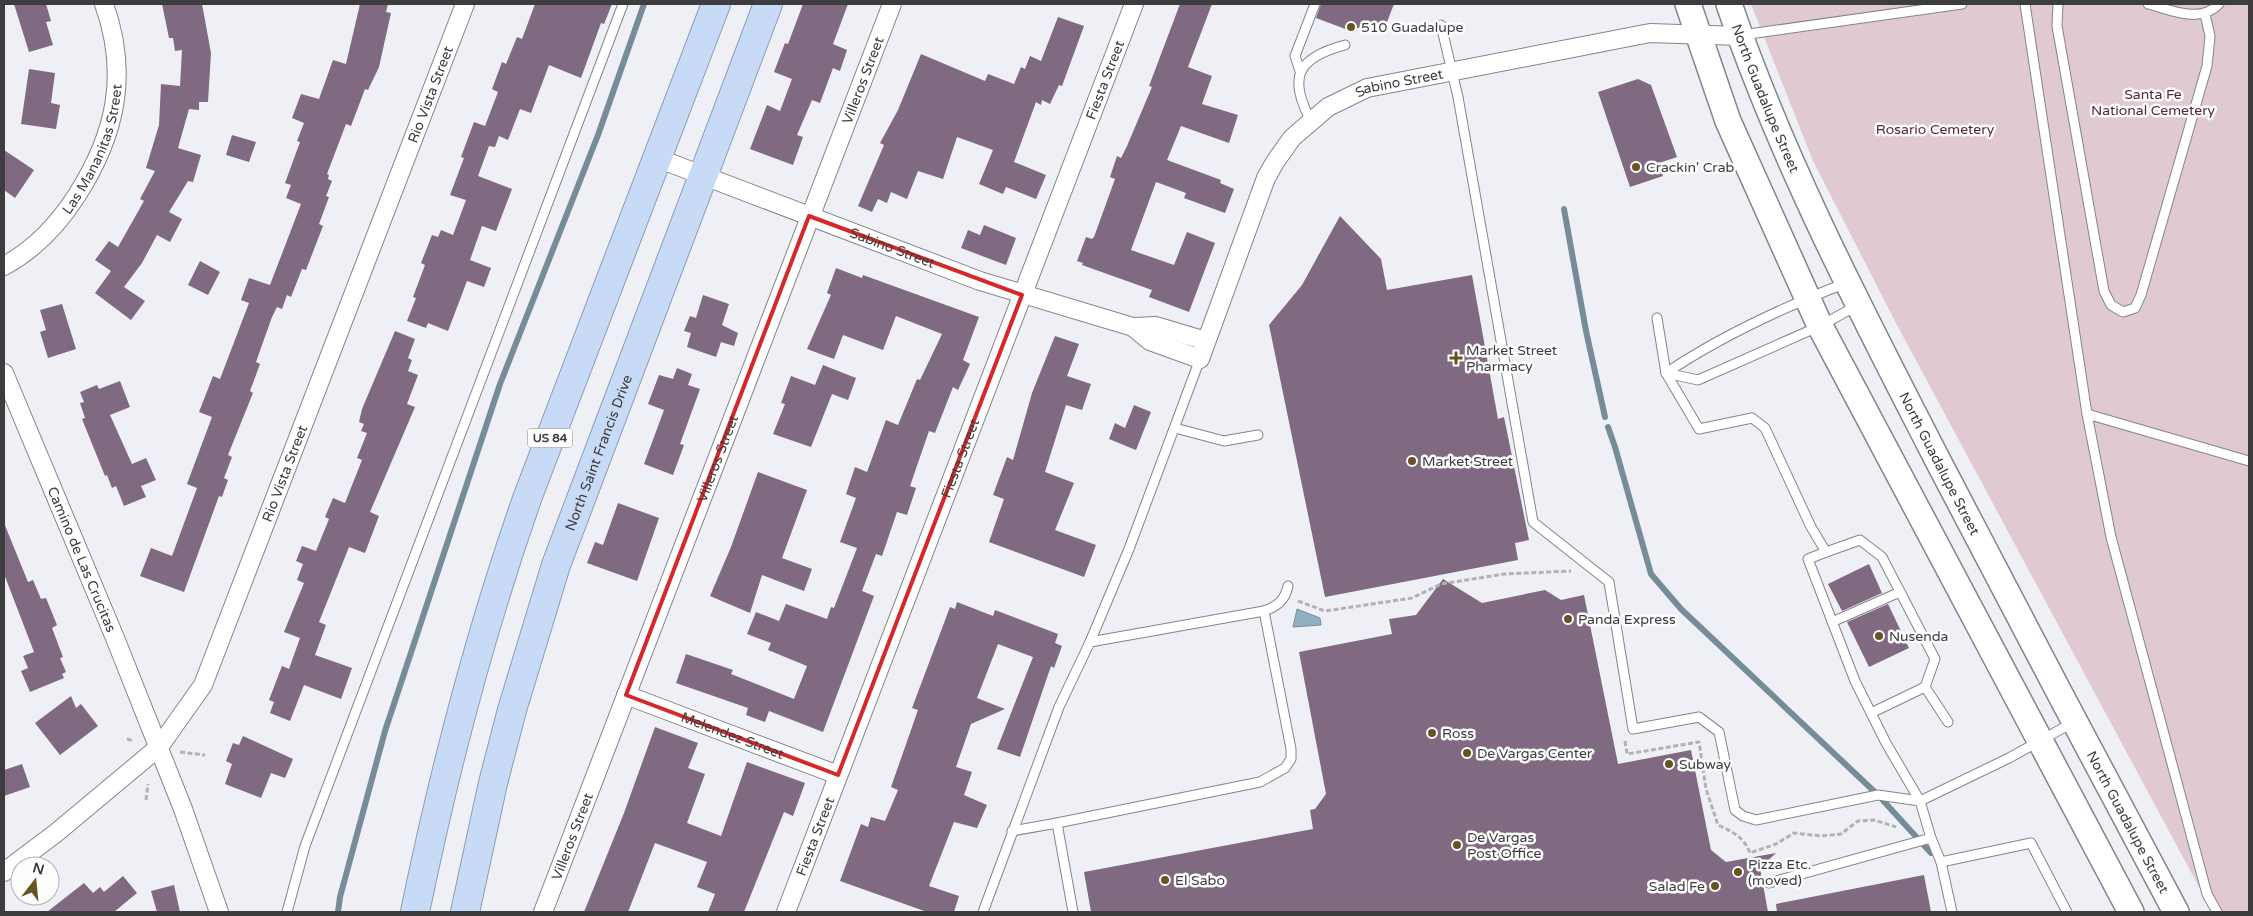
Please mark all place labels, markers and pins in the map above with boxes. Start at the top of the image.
place label: 510 Guadalupe [1361,19,1464,36]
marker: 510 Guadalupe [1345,21,1357,33]
place label: Crackin' Crab [1646,159,1735,176]
marker: Crackin' Crab [1630,161,1642,173]
place label: Market Street Pharmacy [1466,342,1558,375]
marker: Market Street Pharmacy [1450,352,1462,364]
place label: Market Street [1422,453,1514,470]
marker: Market Street [1406,455,1418,467]
place label: Panda Express [1578,611,1676,628]
marker: Panda Express [1562,613,1574,625]
place label: Nusenda [1889,628,1948,645]
marker: Nusenda [1873,630,1885,642]
place label: Ross [1442,725,1474,742]
marker: Ross [1426,727,1438,739]
place label: De Vargas Center [1477,745,1593,762]
marker: De Vargas Center [1461,747,1473,759]
place label: Subway [1679,756,1732,773]
marker: Subway [1663,758,1675,770]
place label: De Vargas Post Office [1467,829,1542,862]
marker: De Vargas Post Office [1451,839,1463,851]
place label: Pizza Etc. (moved) [1748,856,1811,889]
marker: Pizza Etc. (moved) [1732,866,1744,878]
place label: El Sabo [1175,872,1225,889]
marker: El Sabo [1159,874,1171,886]
place label: Salad Fe [1649,878,1705,895]
marker: Salad Fe [1709,880,1721,892]

